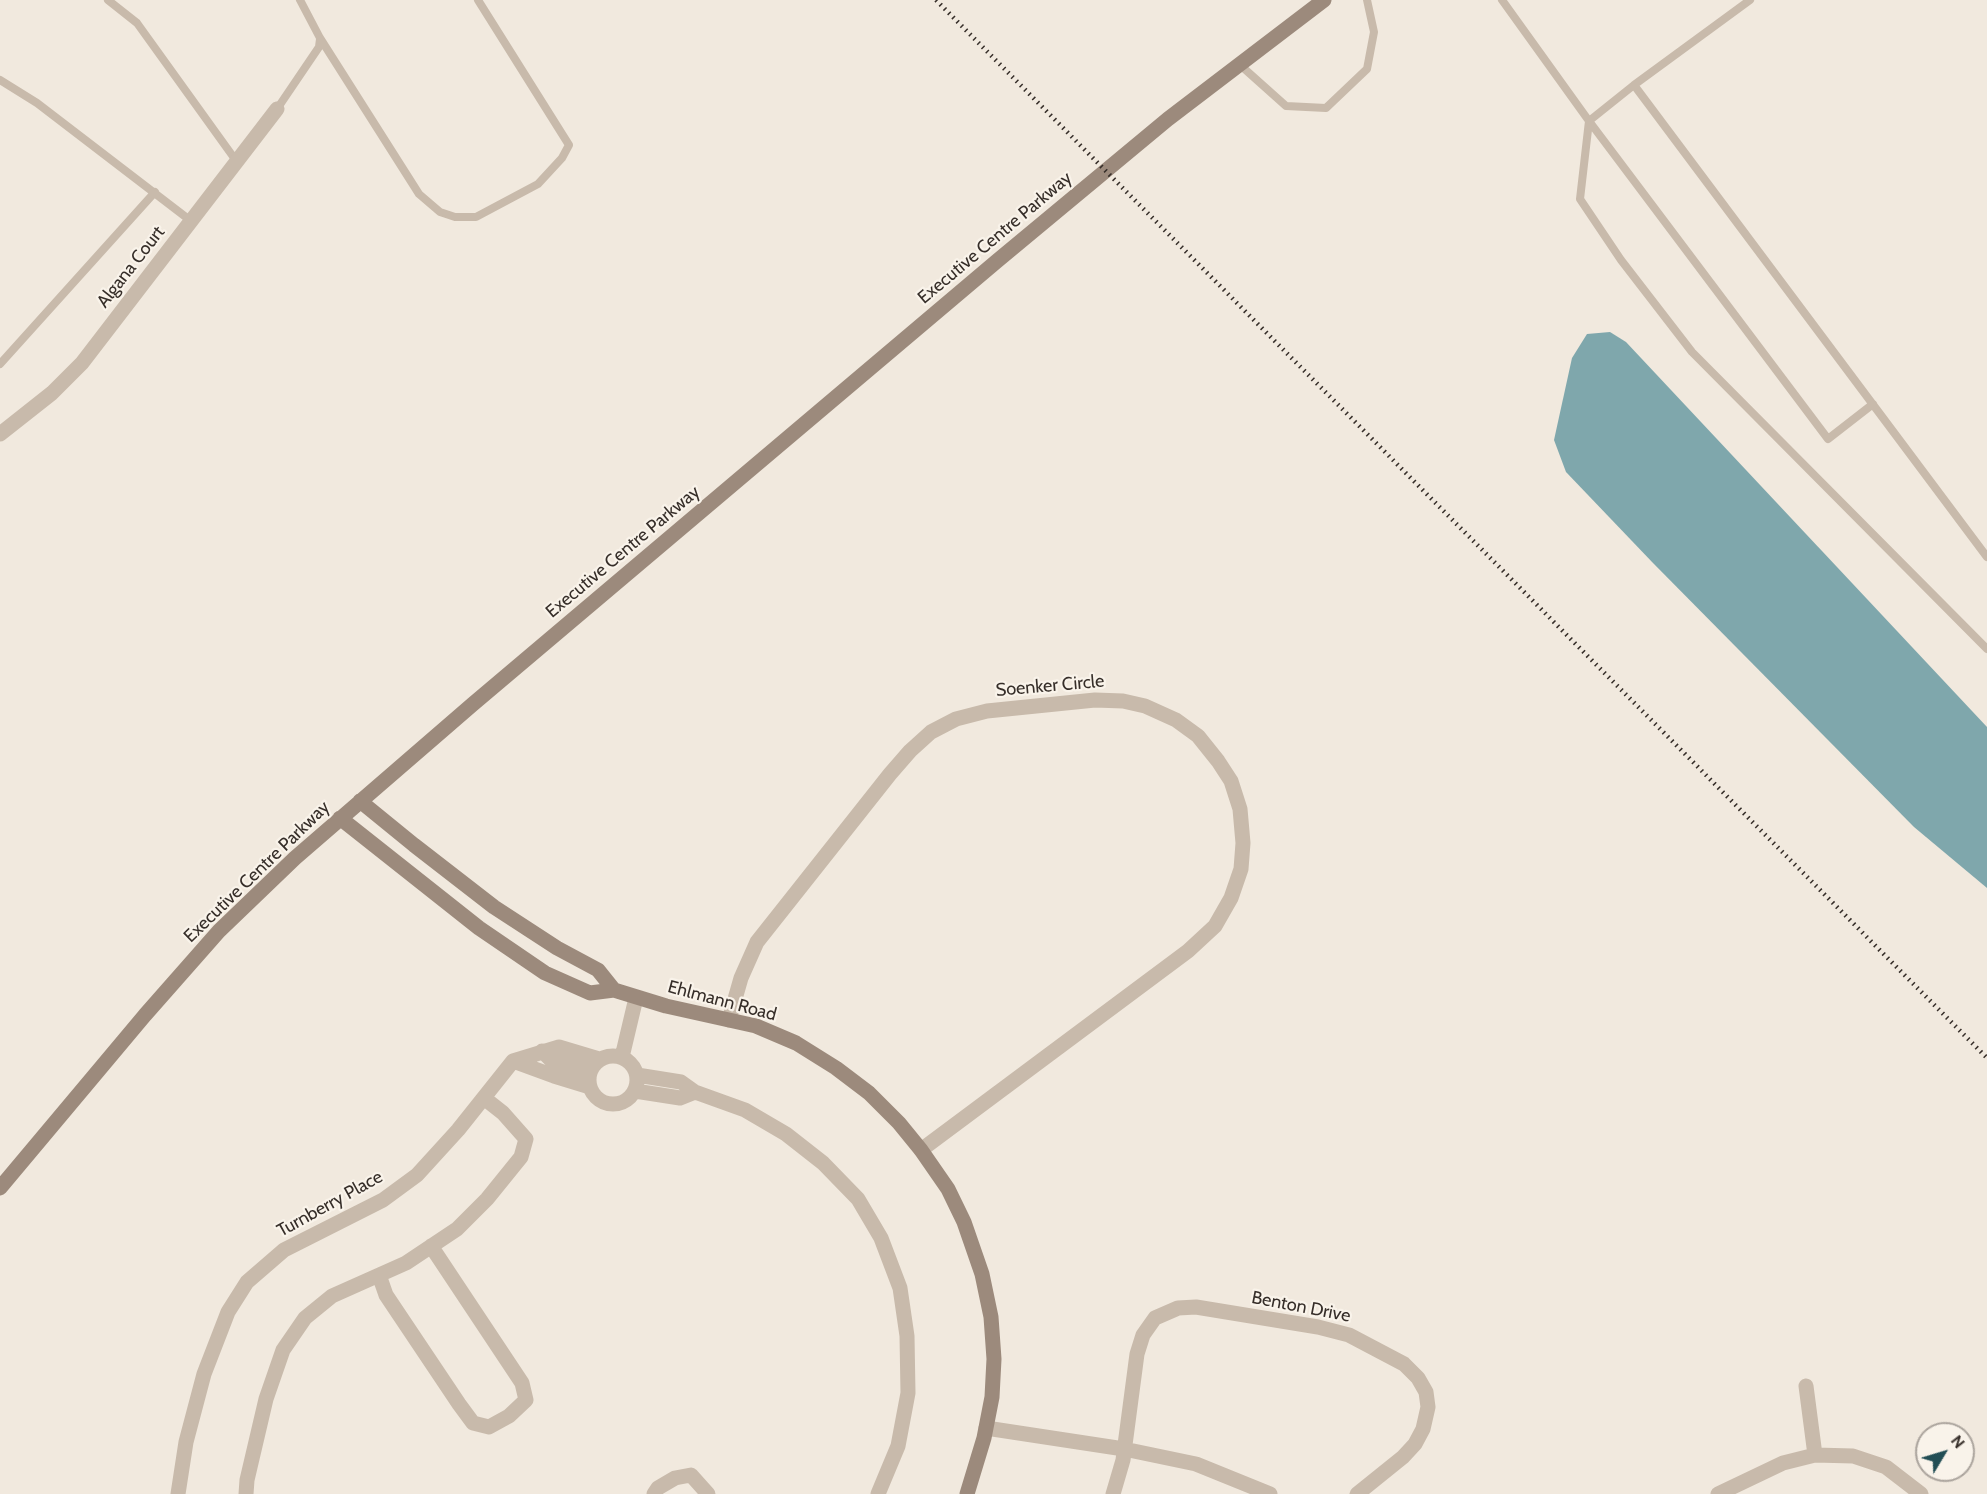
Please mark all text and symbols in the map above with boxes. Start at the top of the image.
street label: Executive Centre Parkway [914,167,1076,309]
street label: Algana Court [92,222,170,312]
street label: Executive Centre Parkway [542,481,704,623]
street label: Soenker Circle [995,671,1105,701]
street label: Executive Centre Parkway [180,797,334,947]
street label: Ehlmann Road [665,976,779,1026]
street label: Turnberry Place [273,1166,387,1242]
street label: Benton Drive [1250,1287,1352,1327]
north arrow [1915,1422,1975,1482]
text: N [1947,1432,1969,1452]

